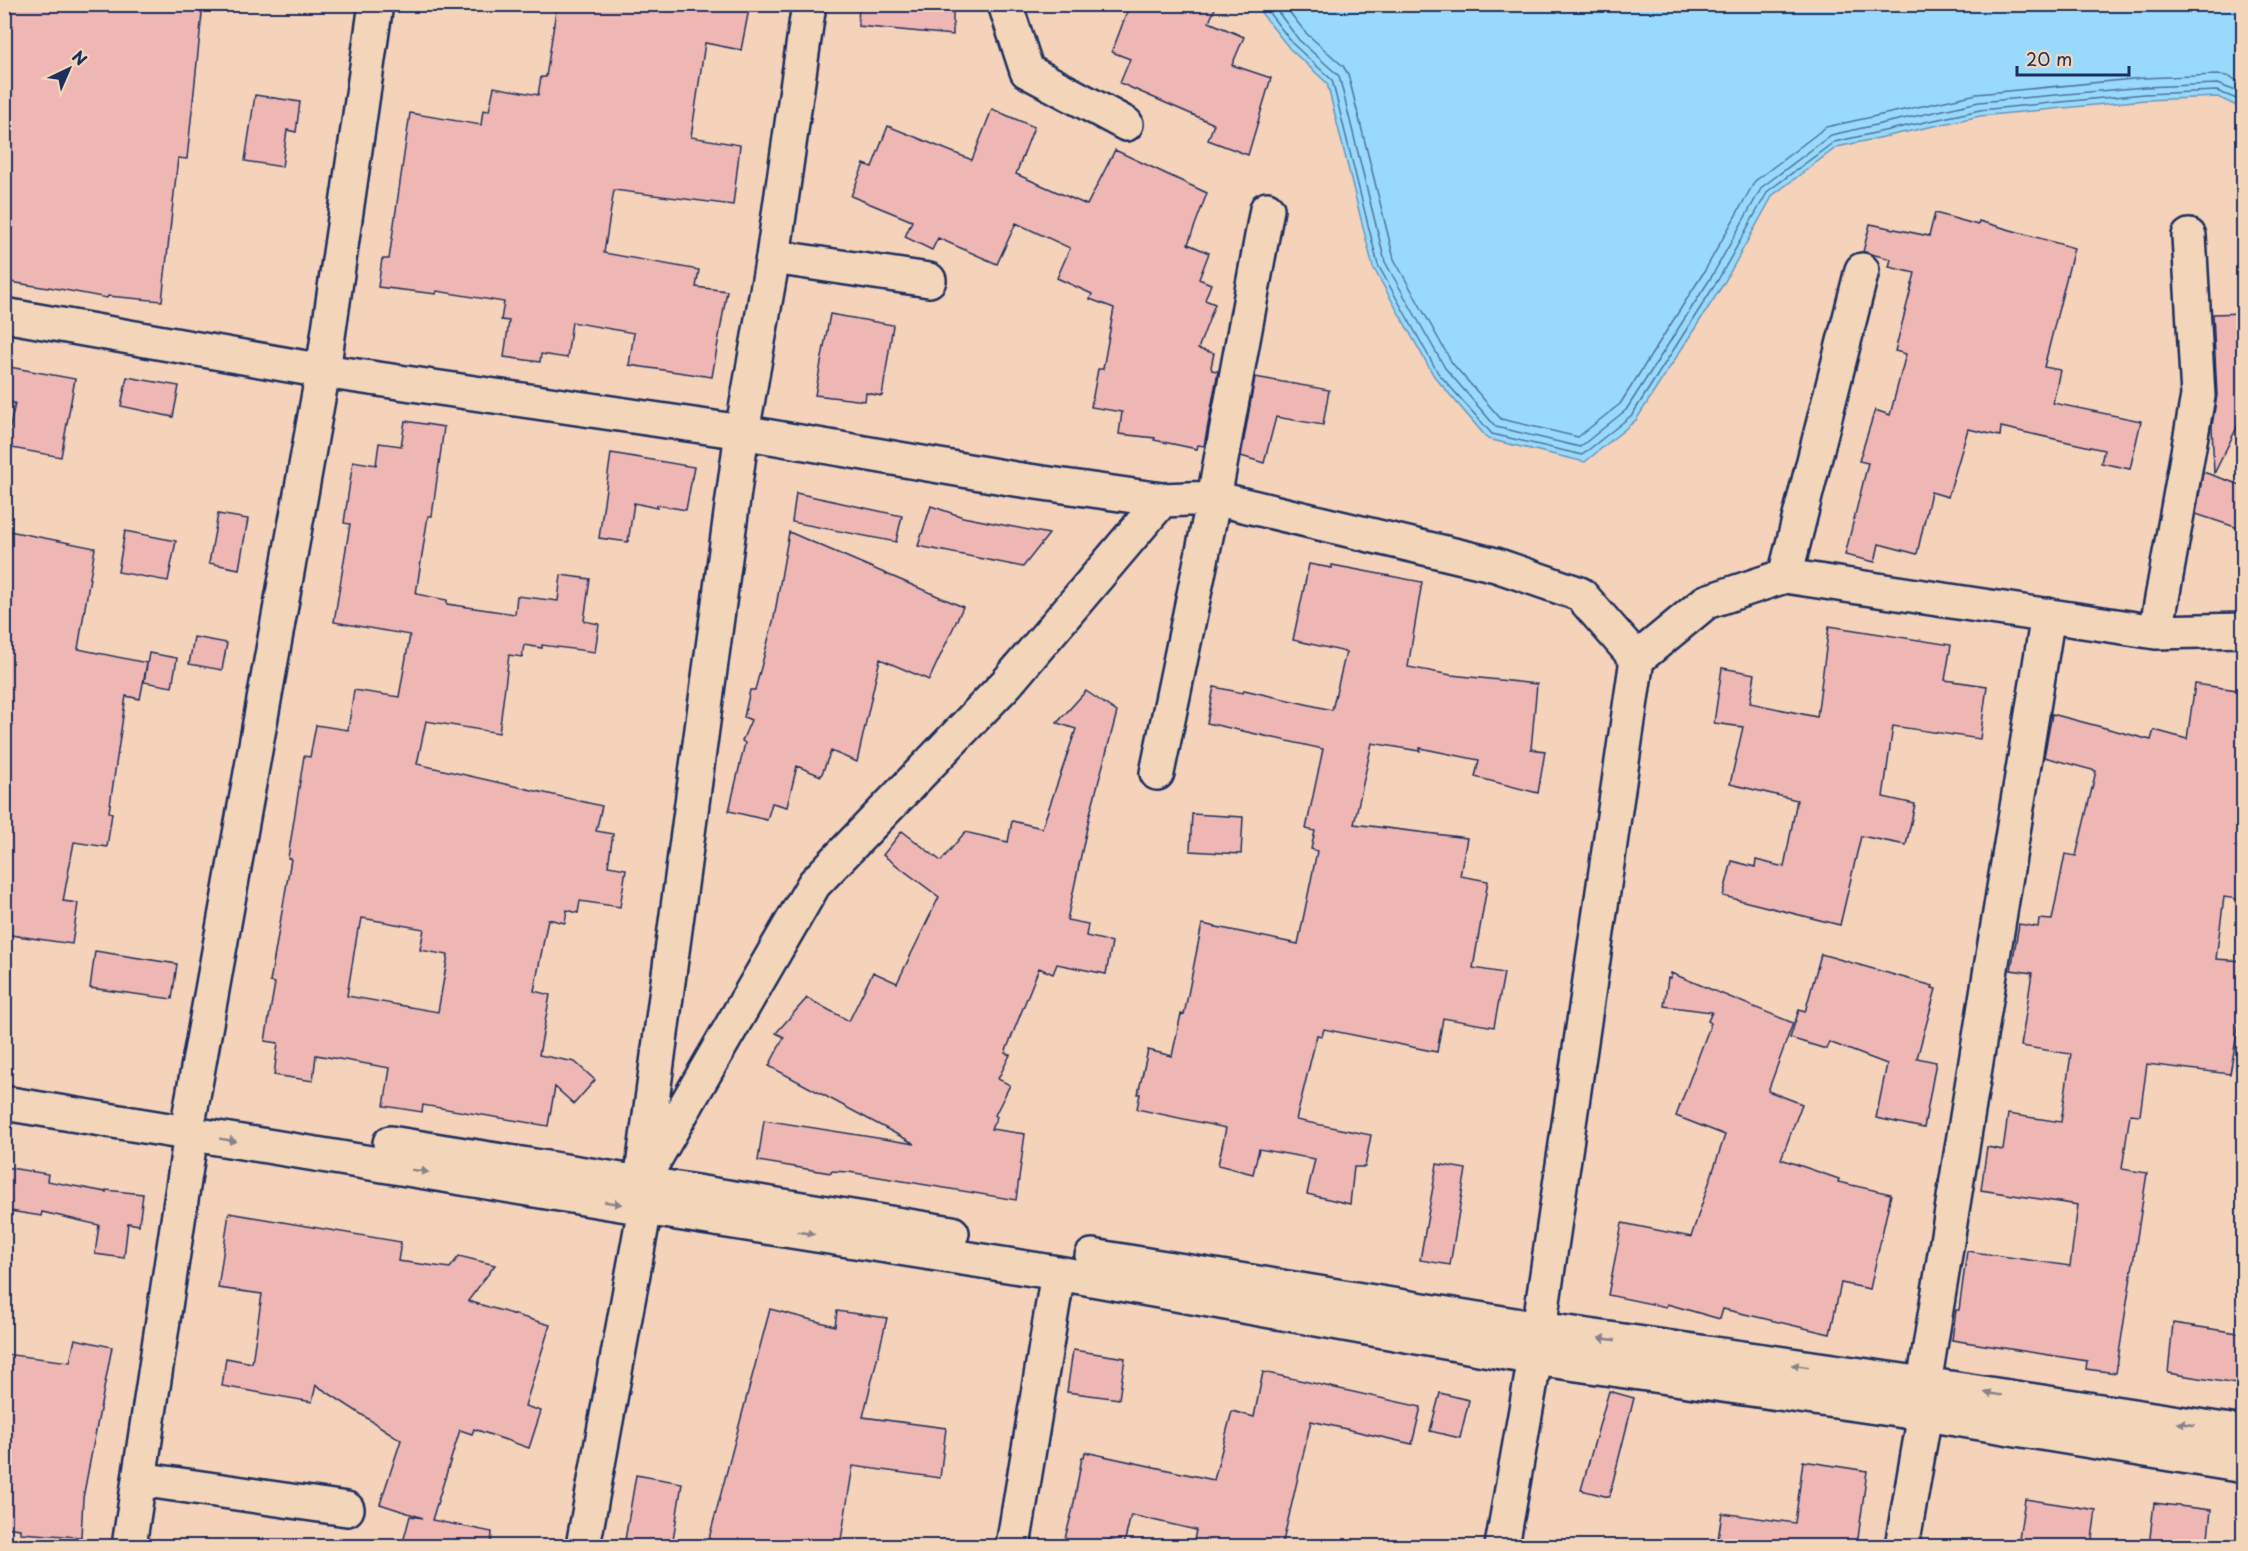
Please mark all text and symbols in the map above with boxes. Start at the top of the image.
north arrow [39,39,99,99]
scale bar [2017,39,2130,77]
text: N [67,44,93,71]
text: 20 m [2026,45,2072,72]
one-way arrow [219,1136,238,1145]
one-way arrow [411,1167,430,1176]
one-way arrow [604,1198,623,1207]
one-way arrow [796,1229,815,1238]
one-way arrow [1597,1334,1616,1343]
one-way arrow [1790,1362,1809,1371]
one-way arrow [1983,1390,2002,1399]
one-way arrow [2176,1420,2195,1429]

